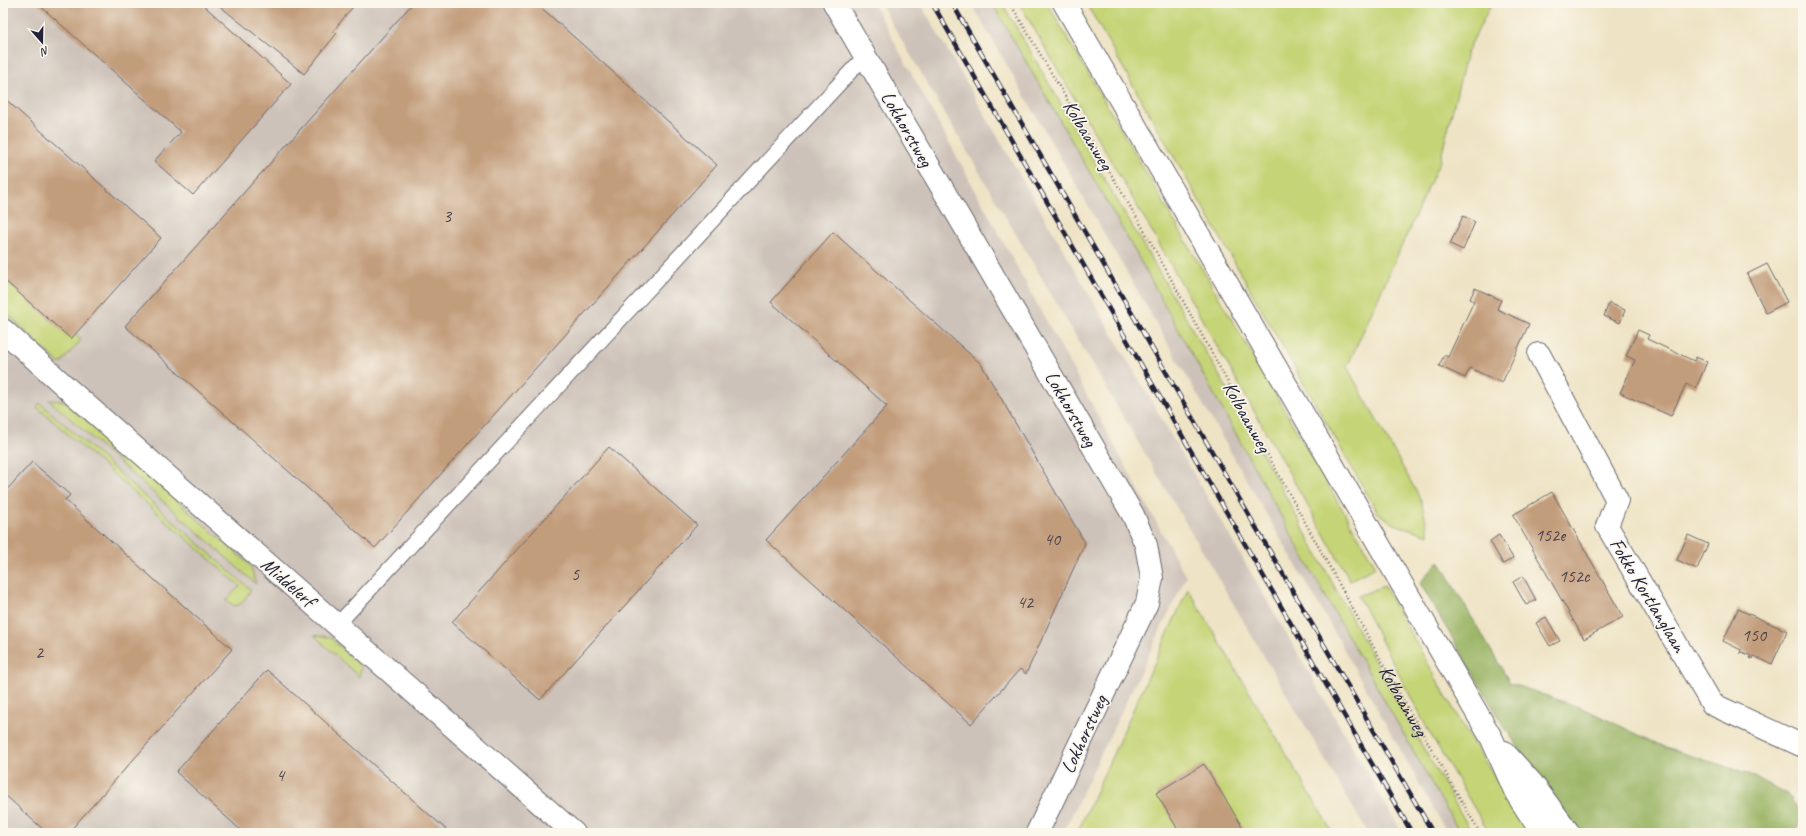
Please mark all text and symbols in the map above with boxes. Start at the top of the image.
north arrow [22,22,62,62]
text: N [38,44,51,60]
street label: Lokhorstweg [875,87,939,172]
street label: Kolbaanweg [1057,95,1120,176]
house number: 3 [443,205,453,227]
street label: Lokhorstweg [1039,367,1103,452]
street label: Kolbaanweg [1217,377,1278,459]
house number: 152e [1535,524,1566,546]
house number: 40 [1044,528,1062,550]
street label: Fokko Kortlanglaan [1604,533,1693,658]
street label: Middelerf [256,552,323,615]
house number: 5 [571,563,580,585]
house number: 152c [1559,565,1591,587]
house number: 42 [1017,591,1035,613]
house number: 150 [1742,624,1768,646]
house number: 2 [35,641,45,663]
street label: Kolbaanweg [1374,661,1435,742]
street label: Lokhorstweg [1055,690,1113,777]
house number: 4 [276,764,286,786]

